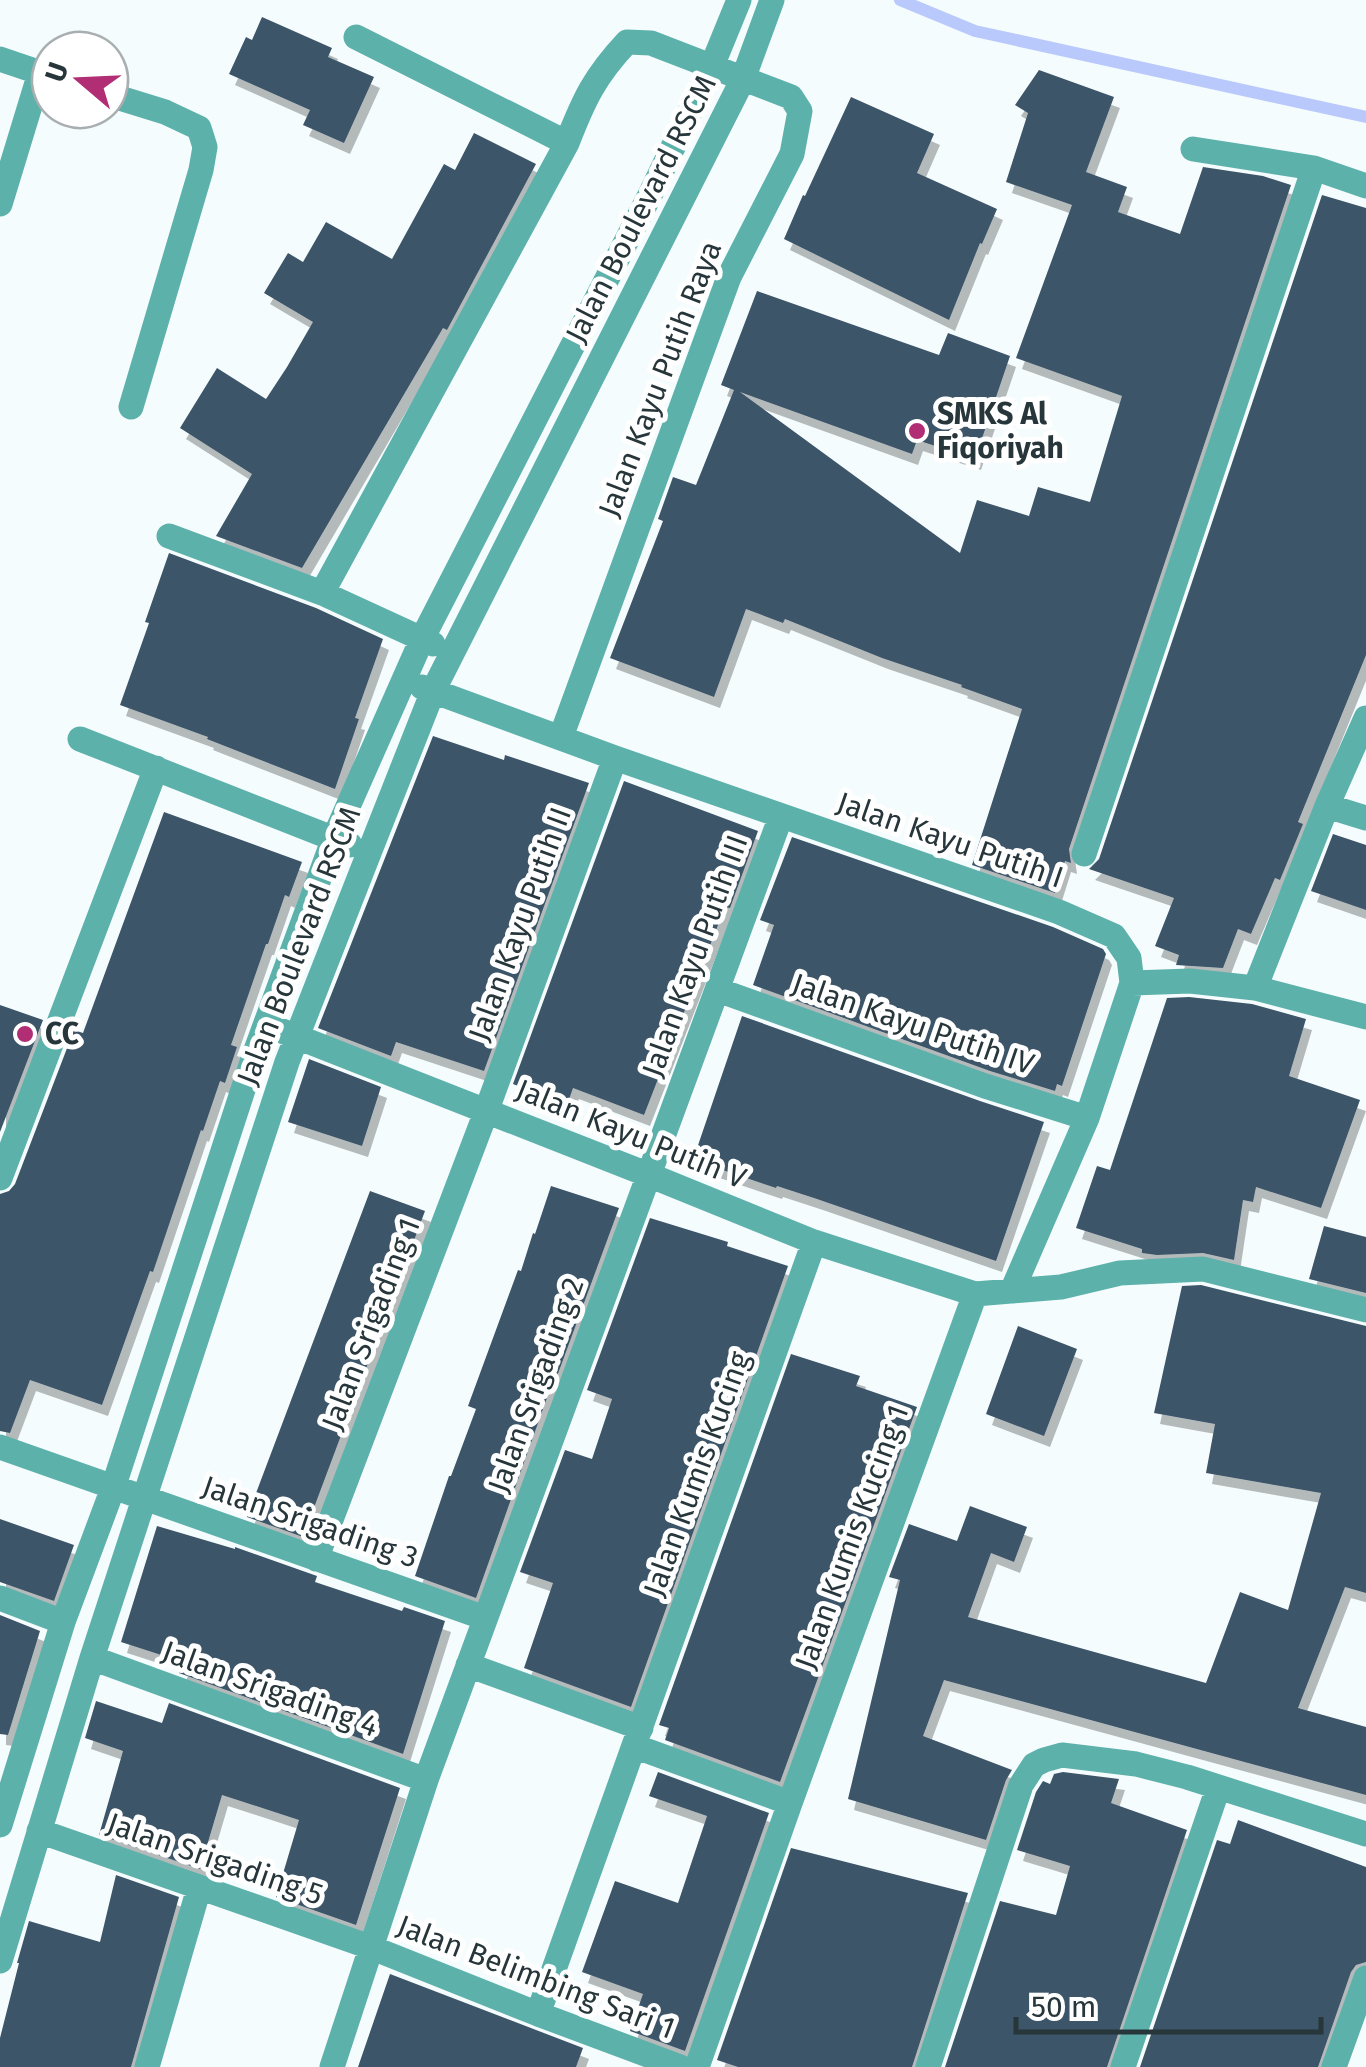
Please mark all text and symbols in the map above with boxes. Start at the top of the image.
north arrow [30,30,130,130]
text: U [38,58,75,86]
street label: Jalan Boulevard RSCM [558,69,724,349]
street label: Jalan Kayu Putih Raya [591,236,729,522]
place label: SMKS Al Fiqoriyah [937,396,1064,466]
marker: SMKS Al Fiqoriyah [906,420,928,442]
street label: Jalan Kayu Putih I [832,784,1068,896]
street label: Jalan Boulevard RSCM [229,802,369,1090]
street label: Jalan Kayu Putih II [461,802,579,1046]
street label: Jalan Kayu Putih III [635,830,755,1082]
street label: Jalan Kayu Putih IV [787,966,1039,1082]
place label: CC [45,1016,80,1052]
marker: CC [14,1023,36,1045]
street label: Jalan Kayu Putih V [511,1071,751,1197]
street label: Jalan Srigading 1 [314,1213,428,1435]
street label: Jalan Srigading 2 [480,1273,592,1497]
street label: Jalan Kumis Kucing [636,1346,758,1601]
street label: Jalan Kumis Kucing 1 [787,1400,917,1674]
street label: Jalan Srigading 3 [197,1468,423,1576]
street label: Jalan Srigading 4 [157,1633,383,1745]
street label: Jalan Srigading 5 [102,1805,328,1913]
street label: Jalan Belimbing Sari 1 [392,1907,680,2047]
scale bar [1016,1972,1321,2034]
text: 50 m [1031,1989,1096,2025]

